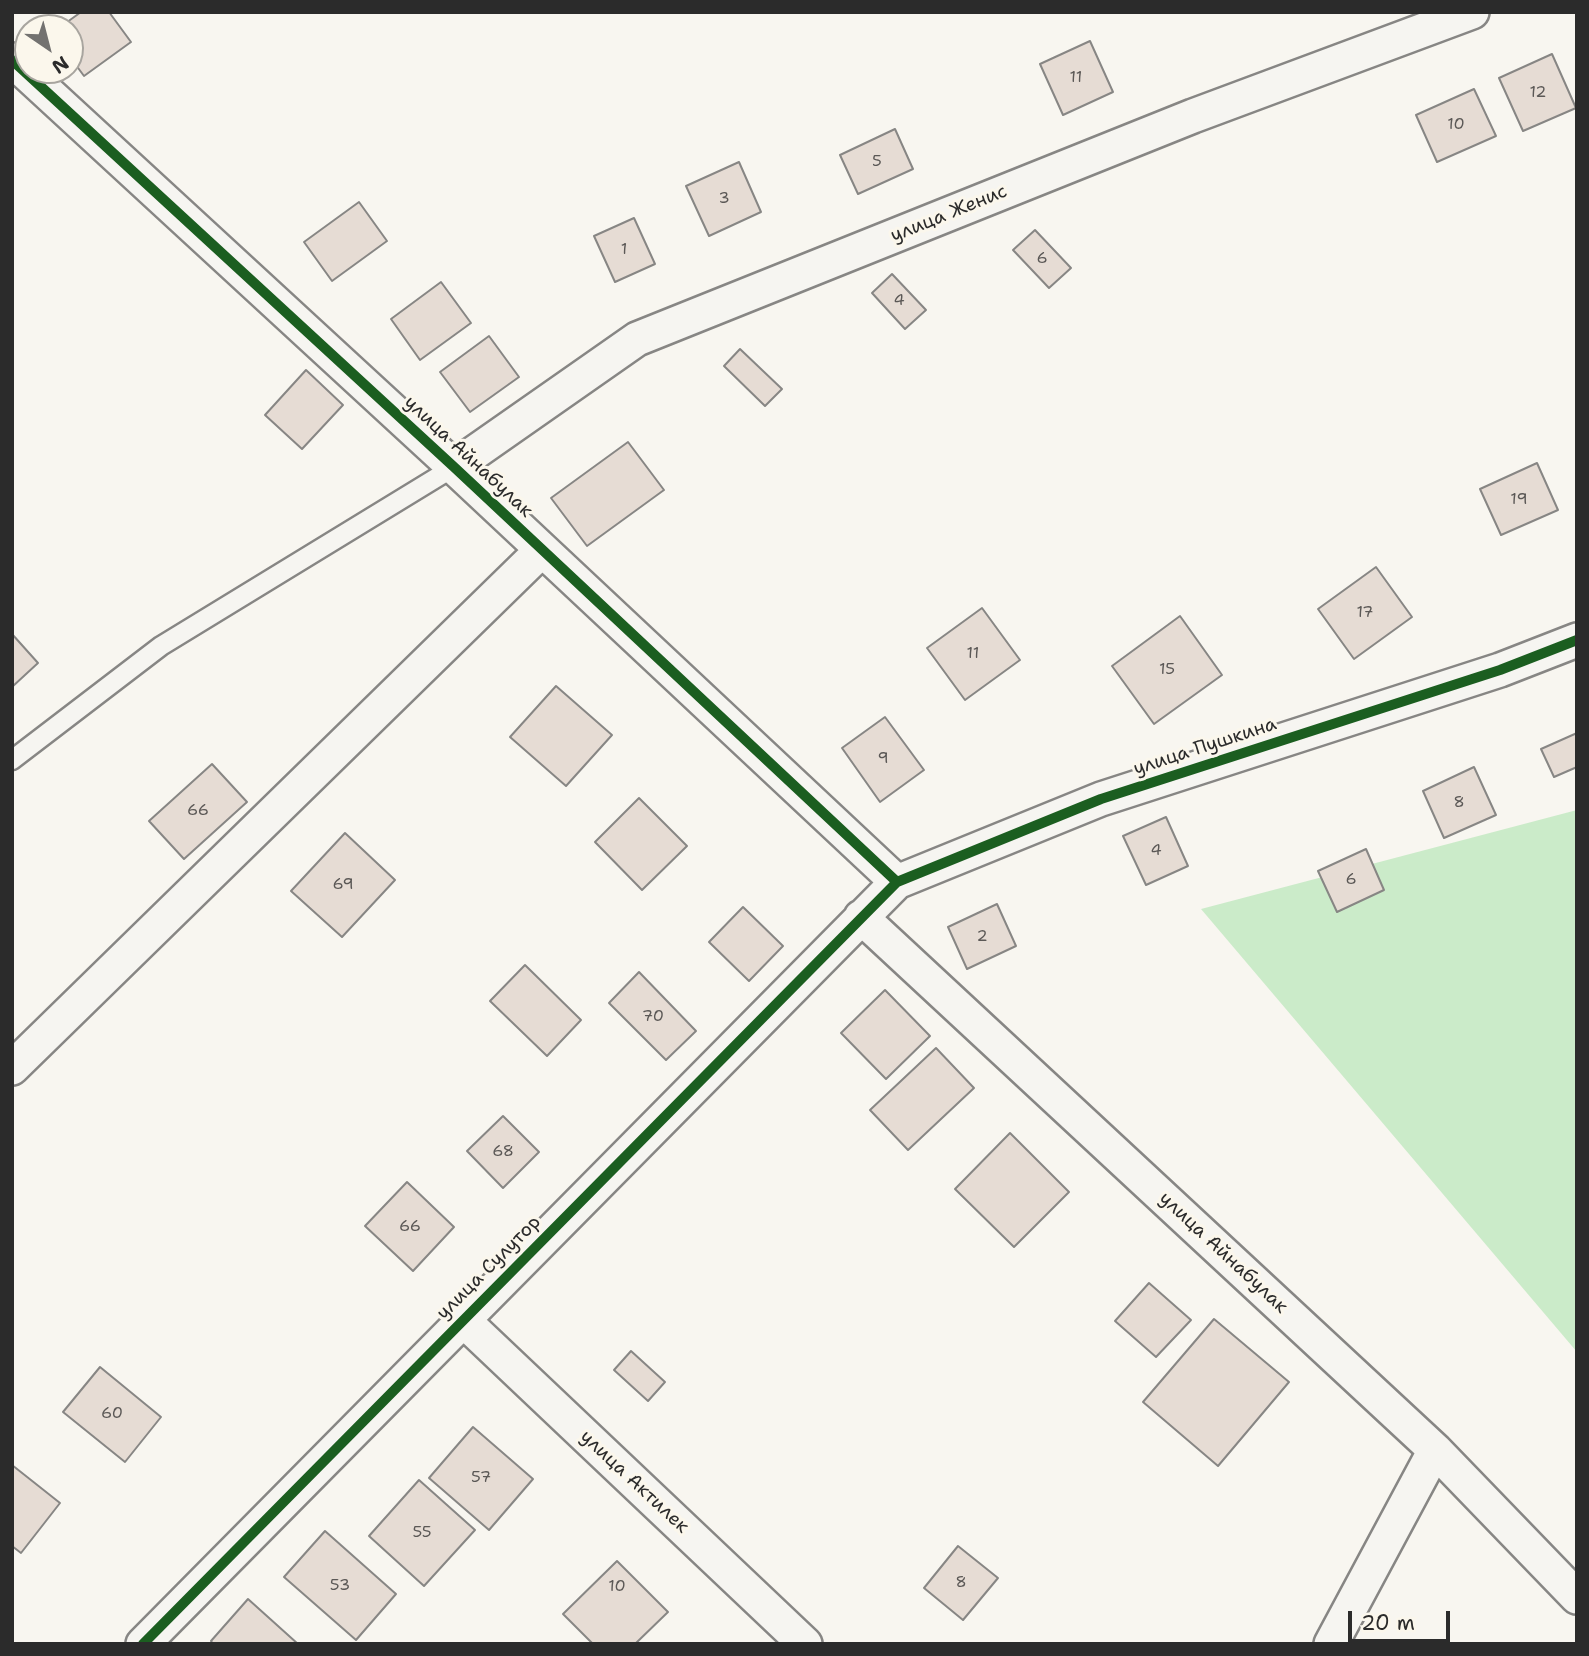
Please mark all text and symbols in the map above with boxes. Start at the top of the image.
north arrow [14,14,84,84]
text: N [47,50,74,80]
house number: 11 [1070,68,1082,88]
house number: 12 [1529,83,1547,103]
house number: 10 [1447,115,1465,135]
house number: 5 [872,152,882,172]
street label: улица Женис [887,180,1011,248]
house number: 3 [718,189,730,209]
house number: 1 [621,240,627,260]
house number: 6 [1036,249,1048,269]
house number: 4 [893,291,905,311]
street label: улица Айнабулак [399,392,537,522]
house number: 19 [1510,490,1528,510]
house number: 17 [1356,603,1374,623]
house number: 11 [967,644,979,664]
house number: 15 [1159,660,1175,680]
street label: улица Пушкина [1131,713,1279,781]
house number: 9 [877,749,889,769]
house number: 8 [1453,793,1465,813]
house number: 66 [187,801,209,821]
house number: 4 [1150,841,1162,861]
house number: 6 [1345,870,1357,890]
house number: 69 [332,875,354,895]
house number: 2 [976,927,988,947]
house number: 70 [642,1007,664,1027]
house number: 68 [492,1142,514,1162]
street label: улица Айнабулак [1154,1188,1292,1318]
street label: улица Сулутор [432,1211,546,1325]
house number: 66 [399,1217,421,1237]
house number: 60 [101,1404,123,1424]
street label: улица Актилек [575,1426,693,1538]
house number: 57 [471,1468,491,1488]
house number: 55 [412,1523,432,1543]
house number: 8 [955,1573,967,1593]
house number: 53 [330,1576,350,1596]
house number: 10 [608,1577,626,1597]
scale bar [1351,1596,1452,1640]
text: 20 m [1361,1609,1415,1637]

